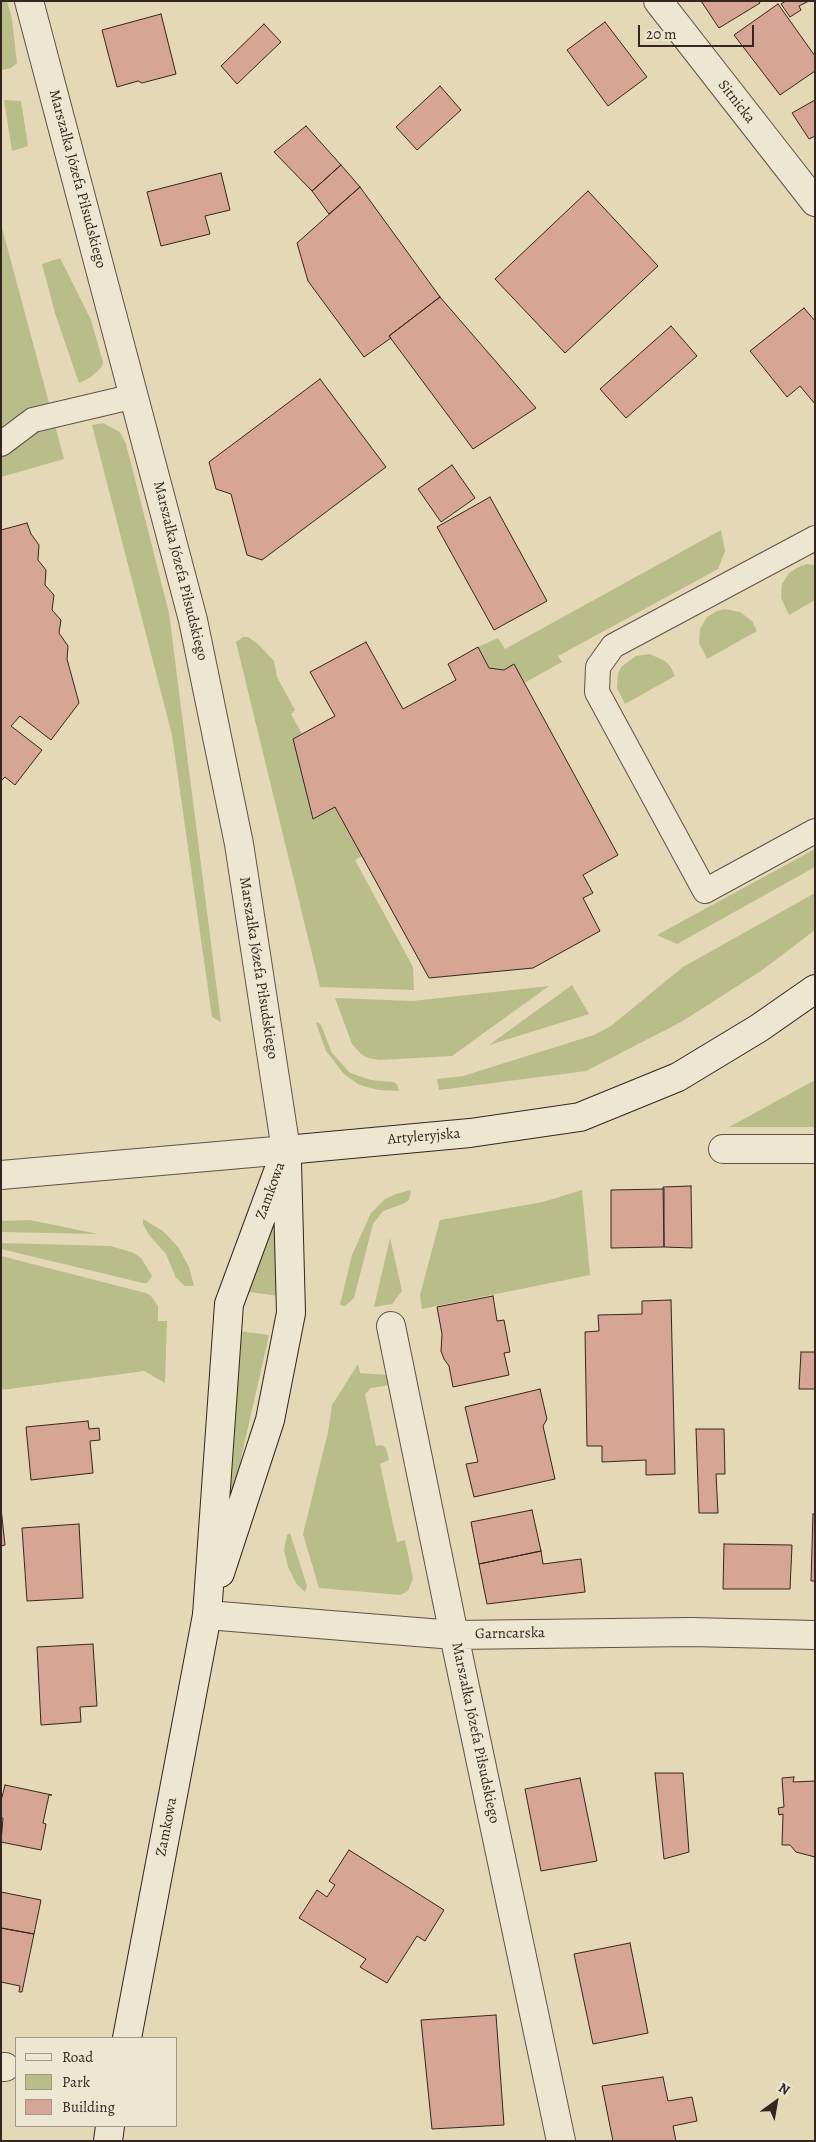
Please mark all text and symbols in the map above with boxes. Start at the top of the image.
scale bar [641,15,757,47]
text: 20 m [646,24,677,44]
street label: Sitnicka [714,77,758,127]
street label: Marszałka Józefa Piłsudskiego [44,88,110,270]
street label: Marszałka Józefa Piłsudskiego [149,479,211,663]
street label: Marszałka Józefa Piłsudskiego [235,876,281,1060]
street label: Artyleryjska [387,1125,461,1149]
street label: Zamkowa [252,1160,290,1222]
street label: Garncarska [475,1624,545,1644]
street label: Marszałka Józefa Piłsudskiego [447,1641,503,1825]
street label: Zamkowa [152,1796,182,1858]
legend [15,2037,178,2127]
text: Road [62,2047,93,2067]
text: Park [62,2072,90,2092]
north arrow [751,2077,801,2127]
text: N [775,2078,794,2100]
text: Building [62,2097,115,2117]

